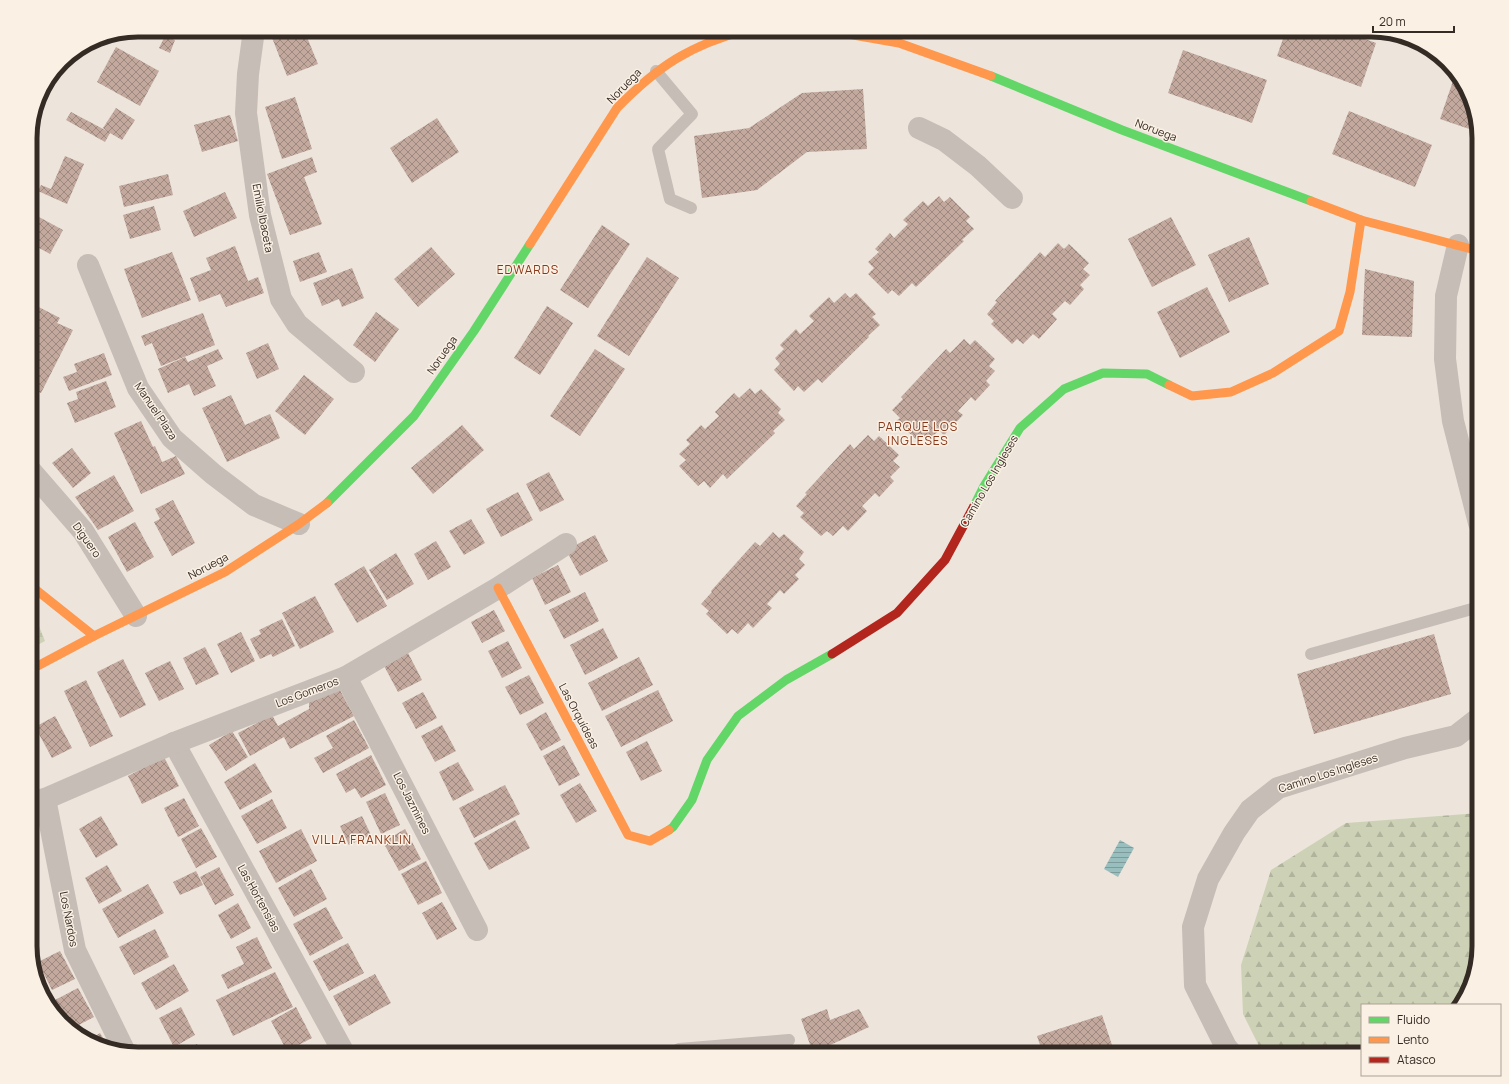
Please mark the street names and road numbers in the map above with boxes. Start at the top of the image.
street label: Noruega [603,65,644,107]
street label: Noruega [1133,115,1179,144]
street label: Emilio Ibaceta [249,182,278,254]
street label: Noruega [423,333,460,377]
street label: Manuel Plaza [132,379,181,443]
street label: Camino Los Ingleses [956,432,1021,529]
street label: Diguero [70,519,105,561]
street label: Noruega [185,549,231,582]
street label: Los Gomeros [273,673,341,710]
street label: Las Orquídeas [556,680,603,751]
street label: Camino Los Ingleses [1276,749,1380,796]
street label: Los Jazmines [390,769,435,837]
street label: Las Hortensias [235,861,284,934]
street label: Los Nardos [57,890,82,948]

